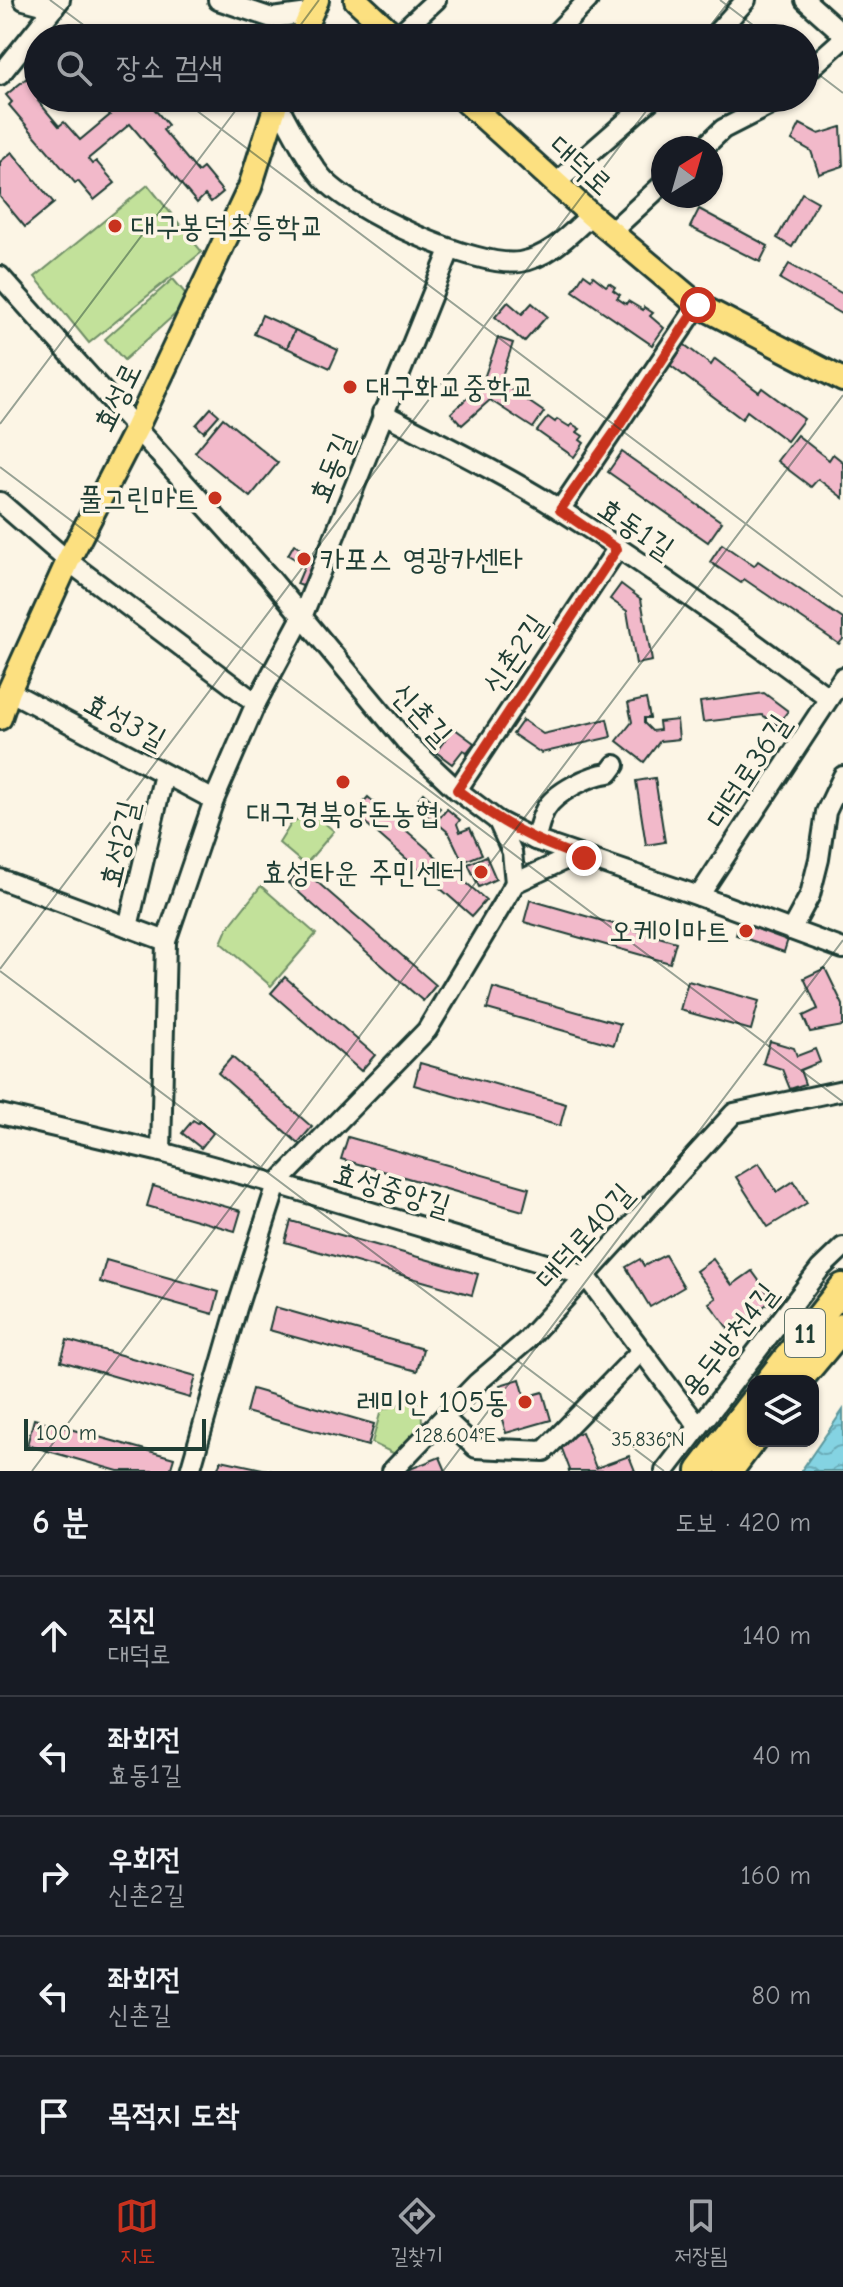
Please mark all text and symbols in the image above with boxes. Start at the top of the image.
search box [24,24,819,112]
icon: search [52,46,96,90]
text: 장소 검색 [116,50,223,85]
street label: 대덕로 [542,128,619,203]
north arrow [651,136,723,208]
place label: 대구봉덕초등학교 [131,209,324,244]
marker: 대구봉덕초등학교 [106,217,124,235]
route start [680,287,716,323]
street label: 효성로 [86,357,149,437]
place label: 대구화교중학교 [366,370,535,405]
marker: 대구화교중학교 [341,378,359,396]
street label: 효동길 [302,428,361,508]
place label: 풀그린마트 [78,481,199,516]
marker: 풀그린마트 [206,489,224,507]
street label: 효동1길 [591,490,680,566]
place label: 카포스 영광카센타 [320,542,523,577]
marker: 카포스 영광카센타 [295,550,313,568]
street label: 신촌2길 [475,608,554,701]
street label: 신촌길 [384,676,459,753]
street label: 효성3길 [78,685,172,757]
street label: 대덕로36길 [699,708,798,834]
marker: 대구경북양돈농협 [334,773,352,791]
place label: 대구경북양돈농협 [246,796,440,831]
street label: 효성2길 [93,797,146,891]
route end [566,840,602,876]
place label: 효성타운 주민센터 [262,855,465,890]
marker: 효성타운 주민센터 [472,863,490,881]
place label: 오케이마트 [609,914,730,949]
marker: 오케이마트 [737,922,755,940]
street label: 효성중앙길 [329,1155,455,1224]
street label: 대덕로40길 [528,1177,641,1296]
street label: 용두방천4길 [674,1276,785,1404]
road number: 11 [785,1309,825,1357]
map controls [747,1375,819,1447]
button: layers [747,1375,819,1447]
place label: 레미안 105동 [356,1385,509,1420]
marker: 레미안 105동 [516,1393,534,1411]
scale bar [24,1415,206,1451]
text: 100 m [36,1420,97,1446]
text: 128.604°E [414,1424,496,1447]
text: 35.836°N [611,1428,685,1451]
text: 6 분 [32,1502,89,1542]
text: 도보 · 420 m [675,1508,811,1538]
text: 직진 [108,1602,156,1637]
icon: ahead [32,1614,76,1658]
text: 140 m [742,1621,811,1651]
text: 대덕로 [108,1640,171,1670]
text: 좌회전 [108,1722,180,1757]
icon: left [32,1734,76,1778]
text: 40 m [752,1741,811,1771]
text: 효동1길 [108,1760,181,1790]
text: 우회전 [108,1842,180,1877]
icon: right [32,1854,76,1898]
text: 160 m [741,1861,811,1891]
text: 신촌2길 [108,1880,184,1910]
text: 좌회전 [108,1962,180,1997]
icon: left [32,1974,76,2018]
text: 80 m [752,1981,811,2011]
text: 신촌길 [108,2000,171,2030]
icon: arrive [32,2094,76,2138]
text: 목적지 도착 [108,2098,239,2133]
tab: 지도 [115,2194,159,2270]
tab: 길찾기 [390,2194,443,2270]
tab: 저장됨 [674,2194,728,2270]

